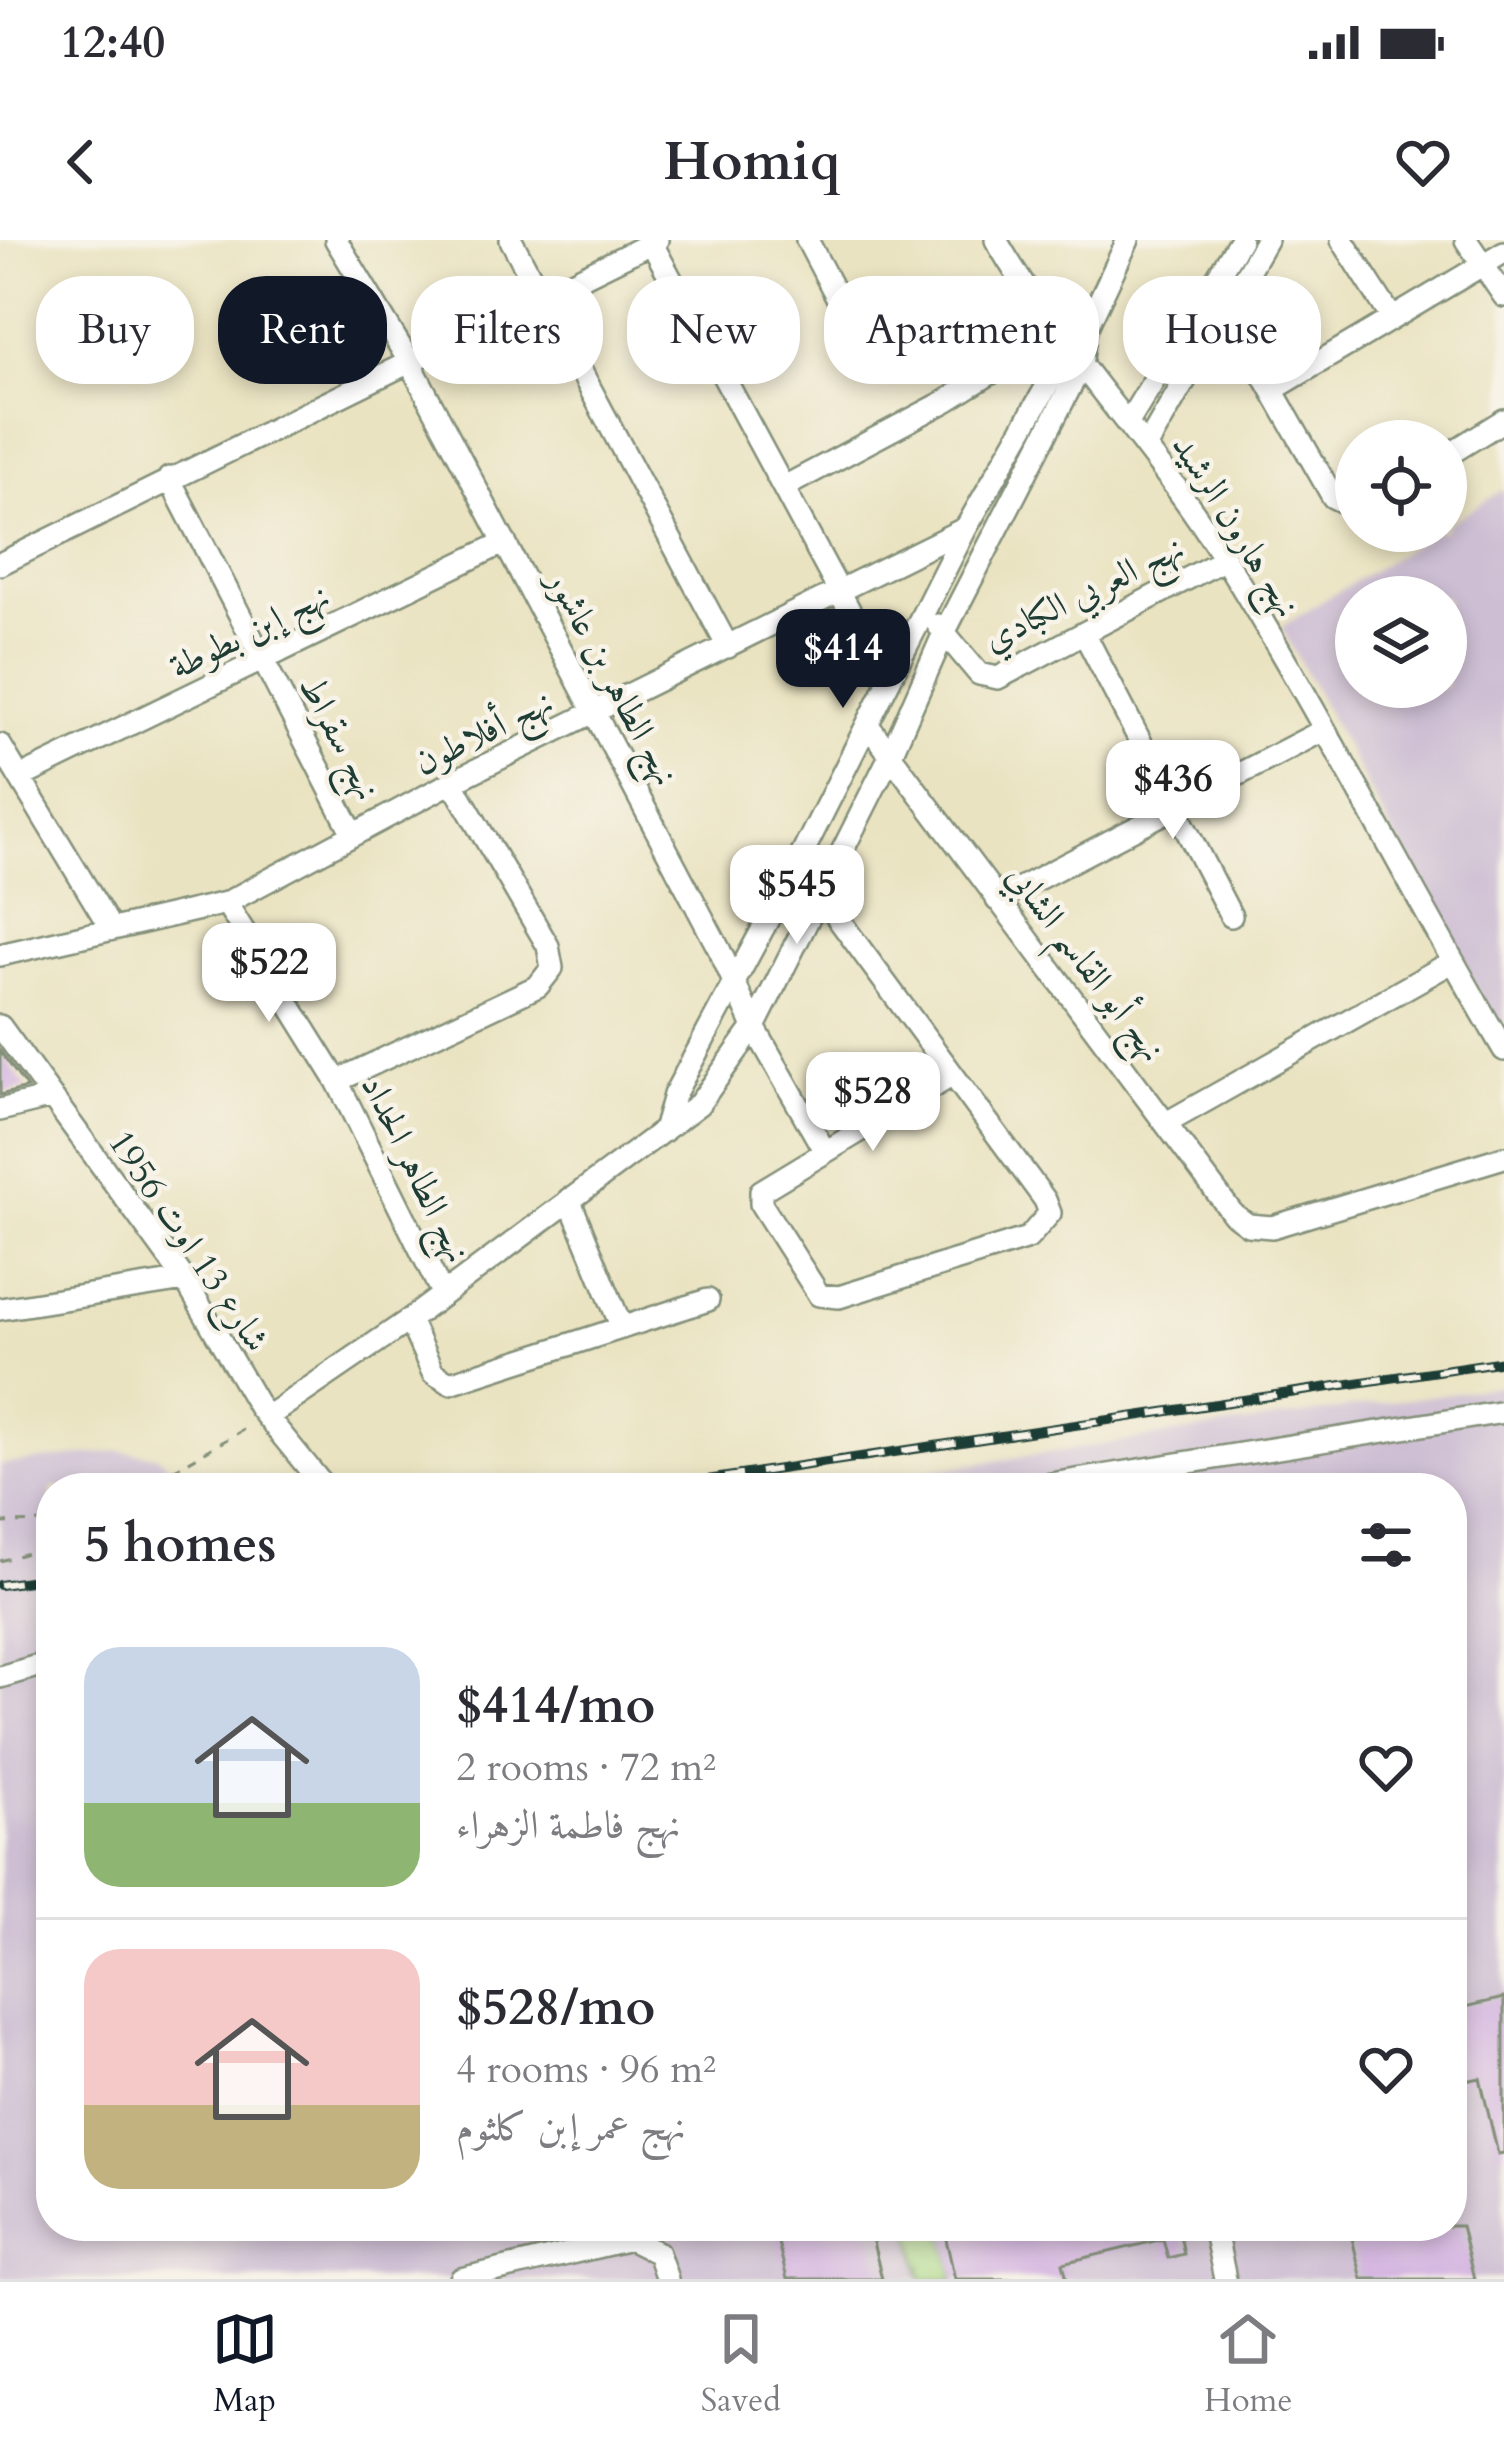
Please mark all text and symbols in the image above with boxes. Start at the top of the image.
text: 12:40 [60,12,165,73]
text: Homiq [664,126,840,199]
icon: back [48,129,114,195]
icon: heart [1390,129,1456,195]
chip: Buy [36,276,194,384]
chip: Rent [218,276,387,384]
chip: Filters [411,276,603,384]
chip: New [627,276,800,384]
chip: Apartment [824,276,1099,384]
chip: House [1123,276,1321,384]
map controls [1335,420,1467,708]
button: locate [1335,420,1467,552]
street label: نهج هارون الرشيد [1154,425,1312,631]
street label: نهج العربي الكبادي [975,524,1195,669]
street label: نهج الطاهر بن عاشور [528,558,690,798]
street label: نهج إبن بطوطة [161,572,341,697]
button: layers [1335,576,1467,708]
pin: $414 [772,609,914,711]
text: $414 [803,621,883,674]
street label: نهج سقراط [281,667,392,812]
street label: نهج أفلاطون [405,677,564,793]
pin: $436 [1102,740,1244,842]
text: $436 [1133,752,1213,805]
pin: $545 [726,845,868,947]
street label: نهج أبو القاسم الشابي [987,853,1177,1078]
text: $545 [757,857,837,910]
pin: $522 [198,923,340,1025]
text: $522 [229,935,309,988]
pin: $528 [802,1052,944,1154]
text: $528 [833,1064,913,1117]
street label: نهج الطاهر الحداد [343,1066,482,1274]
street label: شارع 13 اوت 1956 [92,1120,281,1364]
text: 5 homes [84,1510,276,1580]
icon: filters [1353,1512,1419,1578]
text: $414/mo [456,1671,655,1741]
icon: home [180,1695,324,1839]
icon: heart [1353,1734,1419,1800]
text: 2 rooms · 72 m² [456,1741,716,1794]
text: نهج فاطمة الزهراء [456,1799,681,1852]
text: $528/mo [456,1973,655,2043]
icon: home [180,1997,324,2141]
icon: heart [1353,2036,1419,2102]
text: 4 rooms · 96 m² [456,2043,716,2096]
text: نهج عمر إبن كلثوم [456,2101,686,2154]
tab: Map [212,2306,278,2423]
tab: Saved [701,2306,781,2423]
tab: Home [1204,2306,1292,2423]

